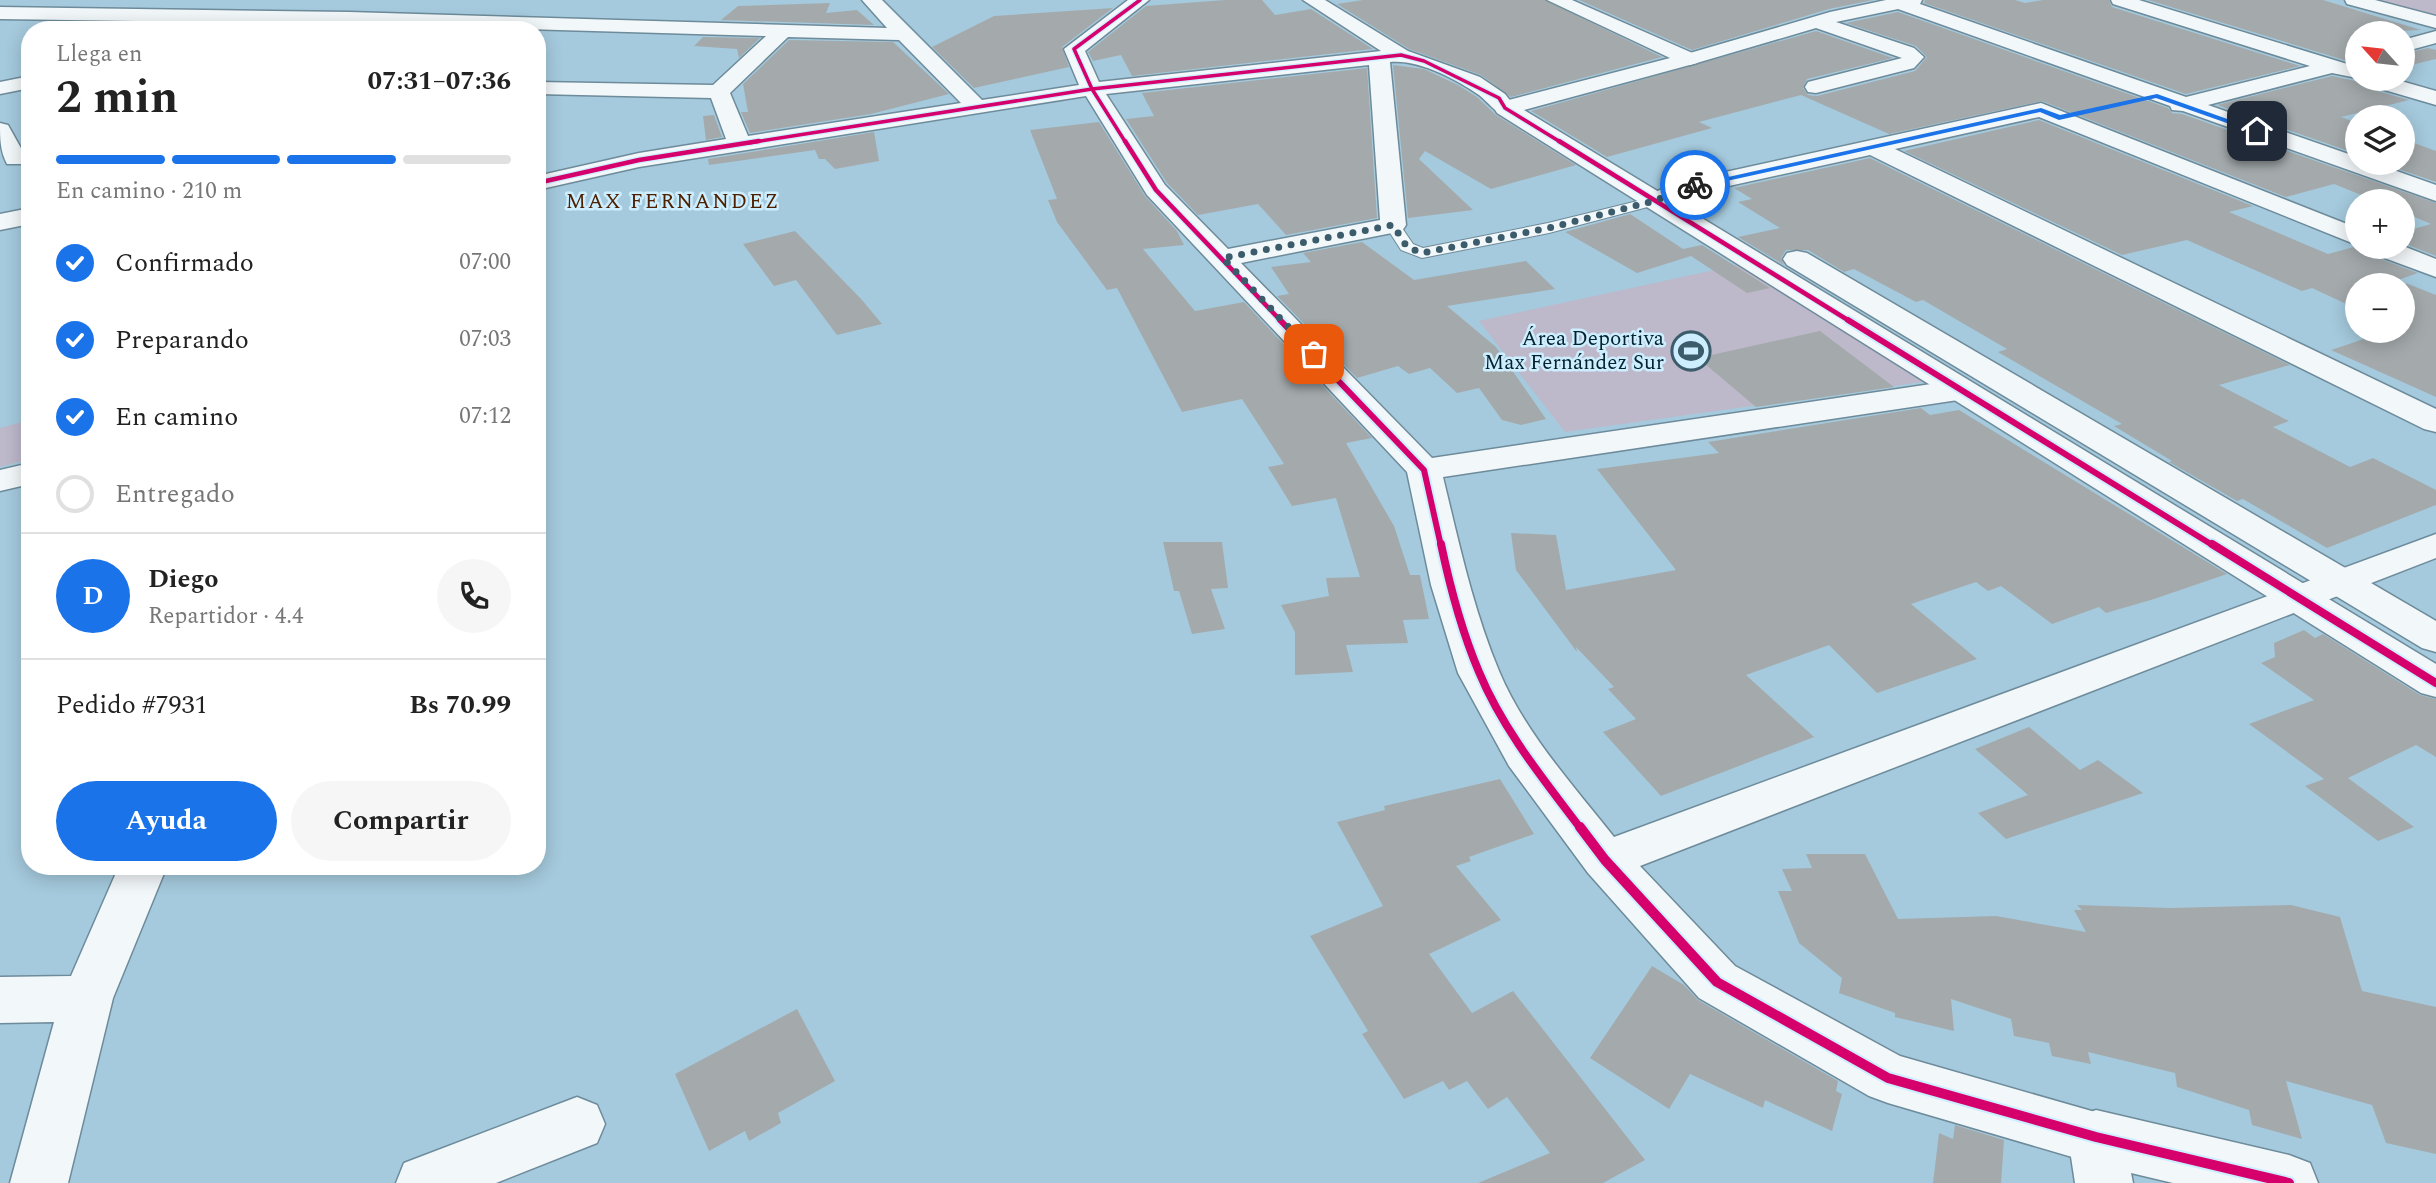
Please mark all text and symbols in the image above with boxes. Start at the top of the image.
north arrow [2345,21,2415,91]
map controls [2345,21,2415,343]
text: Llega en [56,37,142,72]
text: 07:31–07:36 [367,61,511,101]
text: 2 min [56,63,178,133]
pin [2227,101,2287,161]
button: layers [2345,105,2415,175]
icon: home [2238,112,2276,150]
courier [1660,150,1730,220]
icon: bike [1676,166,1714,204]
text: En camino · 210 m [56,174,242,209]
district label: MAX FERNANDEZ [566,186,780,218]
button: + [2345,189,2415,259]
text: Confirmado [115,243,254,283]
icon: check [56,244,94,282]
text: 07:00 [459,245,511,280]
button: − [2345,273,2415,343]
text: Preparando [115,320,249,360]
icon: check [56,321,94,359]
text: 07:03 [459,322,511,357]
place label: Área Deportiva Max Fernández Sur [1484,323,1665,379]
pin [1284,324,1344,384]
sports icon: Área Deportiva Max Fernández Sur [1670,330,1712,372]
icon: bag [1295,335,1333,373]
text: En camino [115,397,238,437]
icon: check [56,398,94,436]
text: 07:12 [459,399,511,434]
text: Entregado [115,474,235,514]
text: Diego [148,559,219,599]
button: phone [437,559,511,633]
text: D [83,576,103,616]
text: Repartidor · 4.4 [148,599,304,634]
text: Pedido #7931 [56,685,207,725]
text: Bs 70.99 [409,685,511,725]
button: Ayuda [56,781,277,861]
button: Compartir [291,781,511,861]

